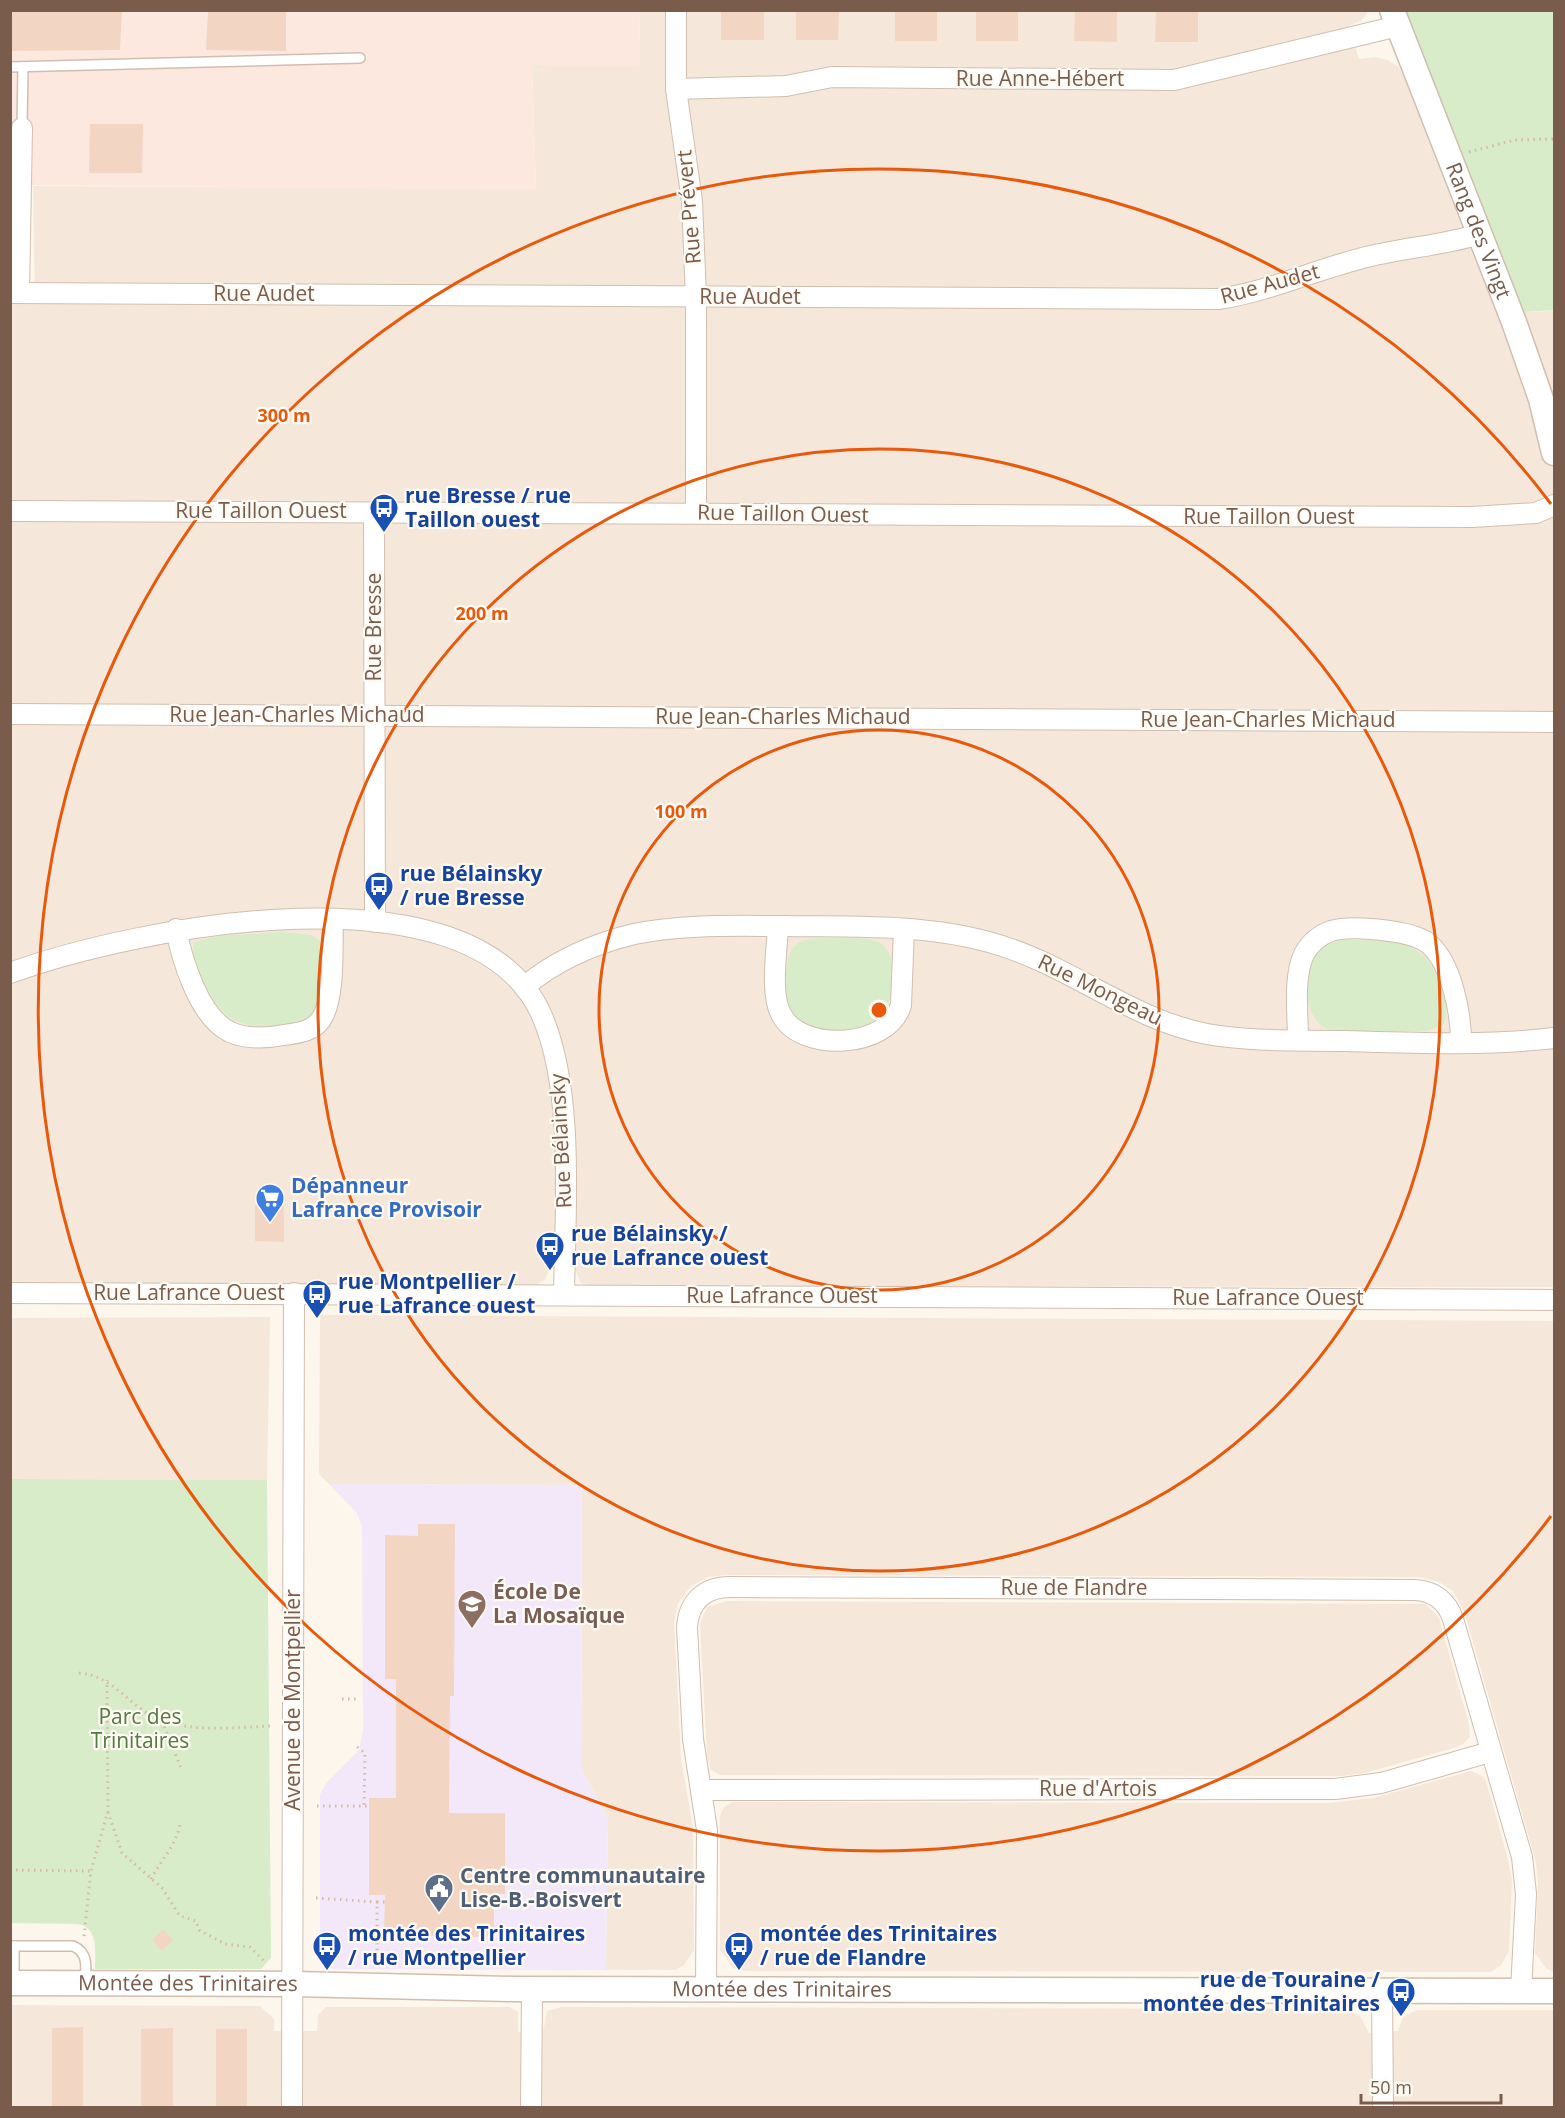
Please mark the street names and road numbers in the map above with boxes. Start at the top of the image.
street label: Rue Anne-Hébert [956,64,1124,92]
street label: Rue Prévert [669,149,707,265]
street label: Rang des Vingt [1440,158,1519,303]
street label: Rue Audet [1217,256,1322,310]
street label: Rue Audet [213,279,315,307]
street label: Rue Audet [699,282,801,310]
street label: Rue Taillon Ouest [175,496,347,524]
street label: Rue Taillon Ouest [697,498,869,528]
street label: Rue Taillon Ouest [1183,502,1355,530]
street label: Rue Bresse [359,573,387,681]
street label: Rue Jean-Charles Michaud [169,700,425,728]
street label: Rue Jean-Charles Michaud [655,702,911,730]
street label: Rue Jean-Charles Michaud [1140,705,1396,733]
street label: Rue Mongeau [1034,947,1167,1031]
street label: Rue Bélainsky [542,1072,578,1209]
street label: Rue Lafrance Ouest [93,1278,285,1306]
street label: Rue Lafrance Ouest [686,1281,878,1309]
street label: Rue Lafrance Ouest [1172,1283,1364,1311]
street label: Rue de Flandre [1000,1573,1148,1601]
street label: Avenue de Montpellier [278,1589,306,1811]
street label: Rue d'Artois [1039,1774,1157,1802]
street label: Montée des Trinitaires [78,1968,298,1997]
street label: Montée des Trinitaires [672,1974,892,2003]

